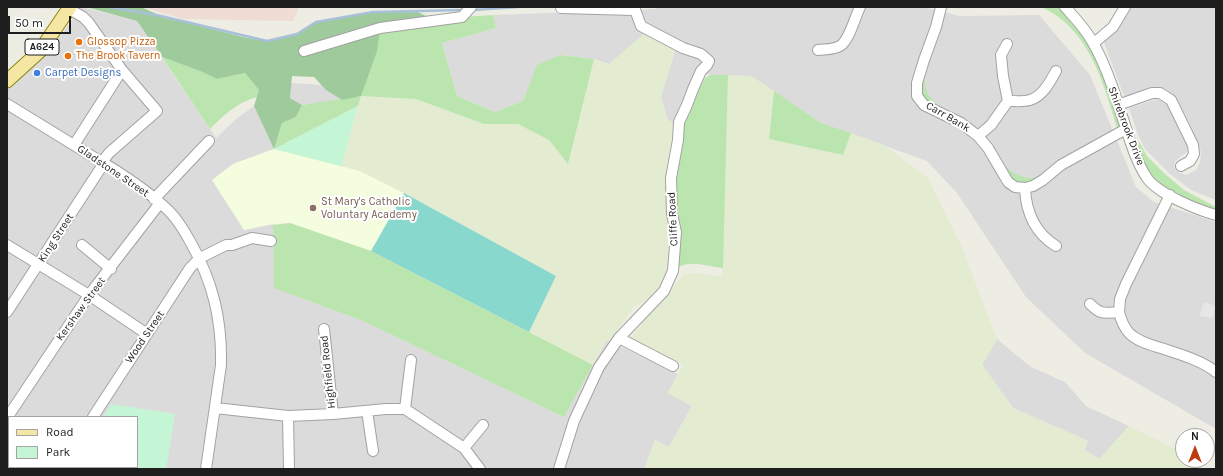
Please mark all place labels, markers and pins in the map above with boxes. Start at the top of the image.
place label: Glossop Pizza [87,35,156,49]
marker: Glossop Pizza [74,37,84,47]
place label: The Brook Tavern [76,49,160,63]
marker: The Brook Tavern [63,51,73,61]
place label: Carpet Designs [45,66,121,80]
marker: Carpet Designs [32,68,42,78]
place label: St Mary's Catholic Voluntary Academy [321,195,417,221]
marker: St Mary's Catholic Voluntary Academy [308,203,318,213]

